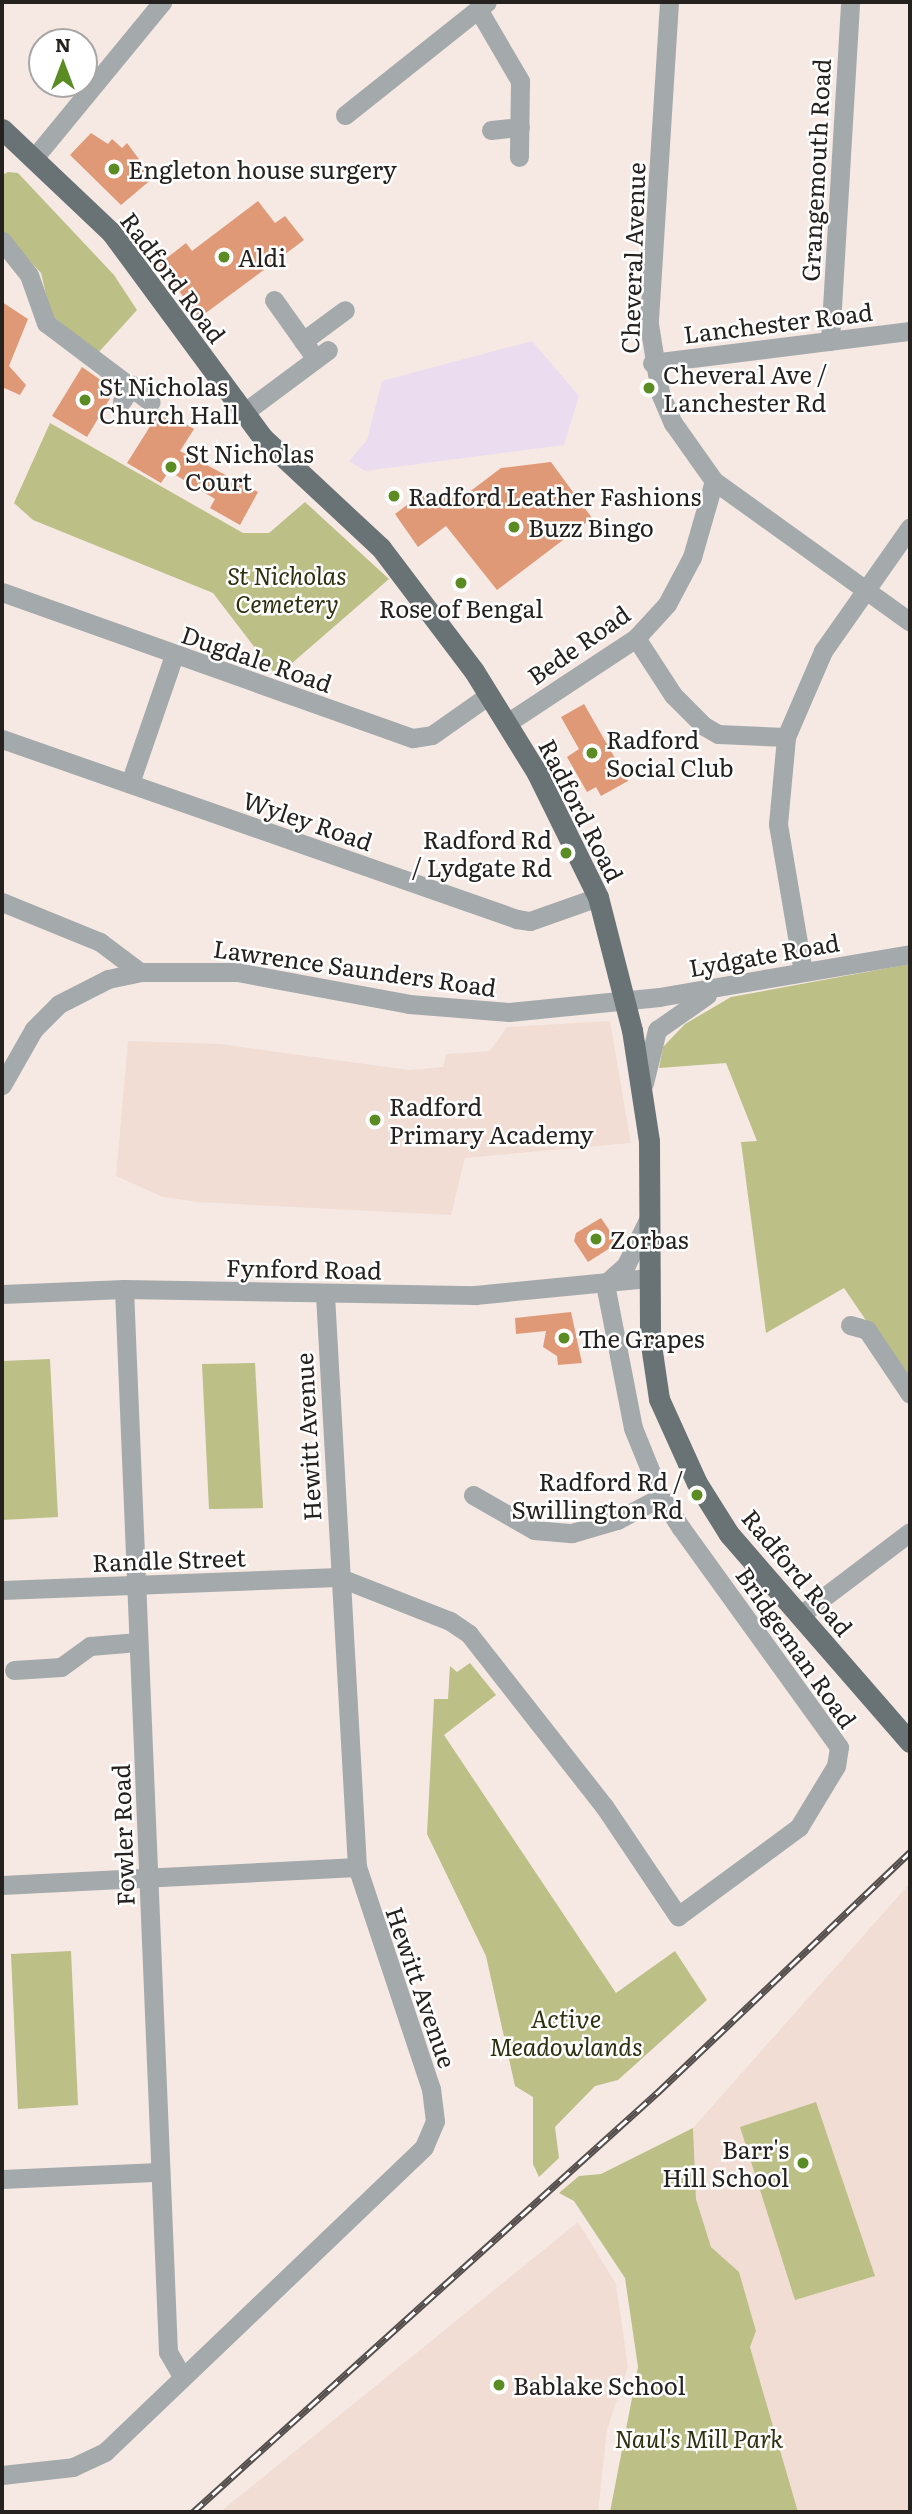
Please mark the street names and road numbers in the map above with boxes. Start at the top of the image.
street label: Grangemouth Road [795,58,835,282]
street label: Cheveral Avenue [614,162,650,354]
street label: Radford Road [115,206,233,348]
street label: Lanchester Road [682,296,874,348]
street label: Bede Road [521,598,635,690]
street label: Dugdale Road [178,619,336,697]
street label: Radford Road [534,734,630,886]
street label: Wyley Road [239,784,377,856]
street label: Lydgate Road [687,927,841,981]
street label: Lawrence Saunders Road [212,933,498,1001]
street label: Fynford Road [226,1252,382,1284]
street label: Hewitt Avenue [288,1352,326,1522]
street label: Radford Road [737,1503,859,1641]
street label: Randle Street [92,1542,246,1576]
street label: Bridgeman Road [731,1561,863,1733]
street label: Fowler Road [105,1763,139,1907]
street label: Hewitt Avenue [381,1903,463,2071]

